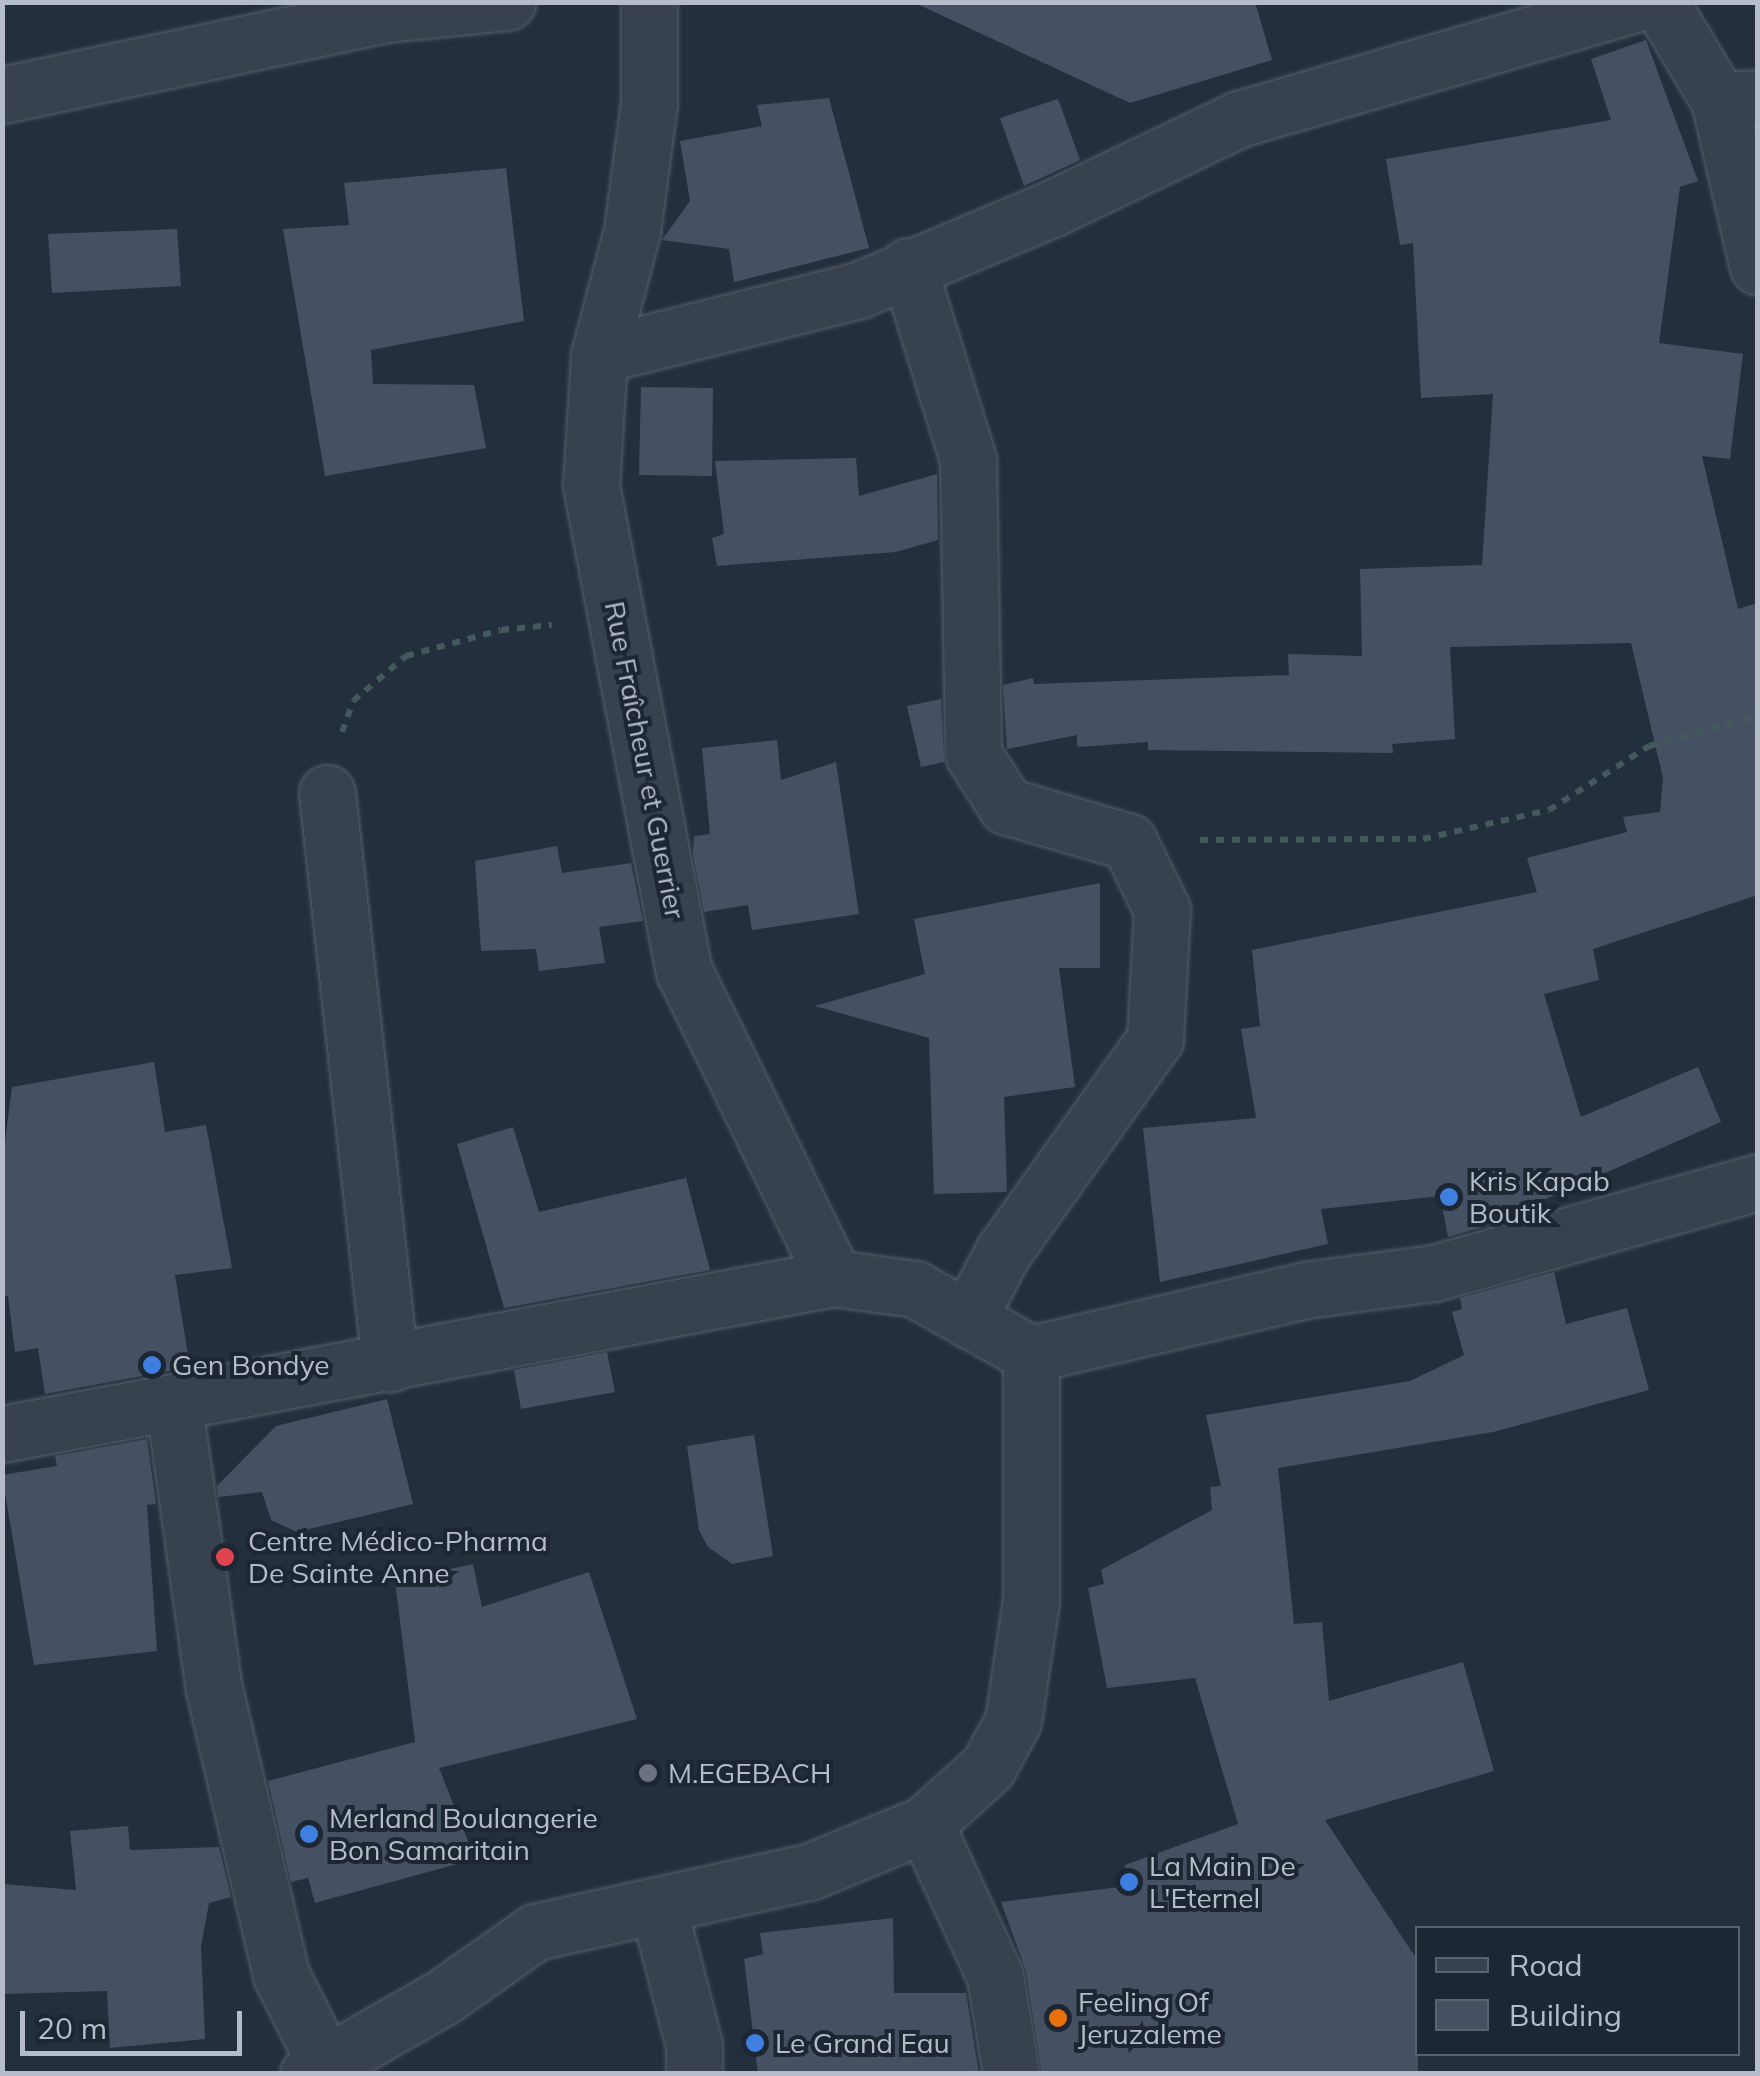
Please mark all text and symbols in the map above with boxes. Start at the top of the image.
street label: Rue Fraîcheur et Guerrier [598,598,692,922]
place label: Kris Kapab Boutik [1469,1164,1610,1230]
marker: Kris Kapab Boutik [1438,1186,1460,1208]
place label: Gen Bondye [172,1348,330,1382]
marker: Gen Bondye [141,1354,163,1376]
place label: Centre Médico-Pharma De Sainte Anne [248,1524,548,1590]
marker: Centre Médico-Pharma De Sainte Anne [212,1544,238,1570]
place label: M.EGEBACH [668,1756,831,1790]
marker: M.EGEBACH [637,1762,659,1784]
place label: Merland Boulangerie Bon Samaritain [329,1801,598,1867]
marker: Merland Boulangerie Bon Samaritain [298,1823,320,1845]
place label: La Main De L'Eternel [1149,1849,1296,1915]
marker: La Main De L'Eternel [1118,1871,1140,1893]
legend [1415,1926,1740,2056]
text: Road [1509,1946,1583,1984]
place label: Feeling Of Jeruzaleme [1078,1985,1222,2051]
scale bar [25,1991,248,2053]
text: Building [1509,1996,1622,2034]
marker: Feeling Of Jeruzaleme [1047,2007,1069,2029]
text: 20 m [37,2009,107,2047]
place label: Le Grand Eau [775,2026,950,2060]
marker: Le Grand Eau [744,2032,766,2054]

